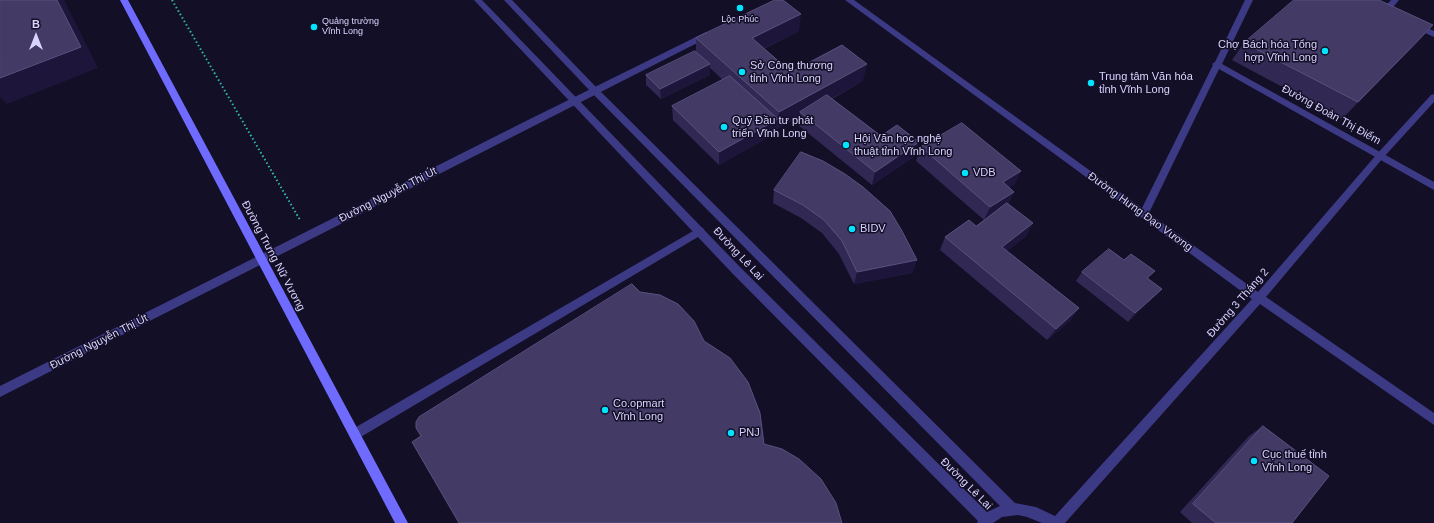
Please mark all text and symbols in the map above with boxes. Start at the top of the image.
marker: Lộc Phúc [735,3,745,13]
place label: Lộc Phúc [721,15,759,25]
north arrow [16,16,56,56]
place label: Quảng trường Vĩnh Long [322,17,379,38]
text: B [32,18,40,30]
marker: Quảng trường Vĩnh Long [309,22,319,32]
place label: Chợ Bách hóa Tổng hợp Vĩnh Long [1218,38,1317,64]
marker: Chợ Bách hóa Tổng hợp Vĩnh Long [1320,46,1330,56]
place label: Sở Công thương tỉnh Vĩnh Long [750,59,833,85]
marker: Sở Công thương tỉnh Vĩnh Long [737,67,747,77]
place label: Trung tâm Văn hóa tỉnh Vĩnh Long [1099,70,1193,96]
marker: Trung tâm Văn hóa tỉnh Vĩnh Long [1086,78,1096,88]
street label: Đường Đoàn Thị Điểm [1279,82,1383,148]
place label: Quỹ Đầu tư phát triển Vĩnh Long [732,114,813,140]
marker: Quỹ Đầu tư phát triển Vĩnh Long [719,122,729,132]
place label: Hội Văn học nghệ thuật tỉnh Vĩnh Long [854,132,952,158]
marker: Hội Văn học nghệ thuật tỉnh Vĩnh Long [841,140,851,150]
street label: Đường Nguyễn Thị Út [337,165,439,225]
place label: VDB [973,166,996,180]
marker: VDB [960,168,970,178]
street label: Đường Hưng Đạo Vương [1085,170,1195,254]
street label: Đường Trưng Nữ Vương [238,199,308,313]
place label: BIDV [860,222,886,236]
marker: BIDV [847,224,857,234]
street label: Đường Lê Lai [710,225,766,283]
street label: Đường 3 Tháng 2 [1204,266,1272,340]
street label: Đường Nguyễn Thị Út [48,312,150,372]
place label: Co.opmart Vĩnh Long [613,397,664,423]
marker: Co.opmart Vĩnh Long [600,405,610,415]
place label: PNJ [739,426,760,440]
marker: PNJ [726,428,736,438]
place label: Cục thuế tỉnh Vĩnh Long [1262,448,1327,474]
street label: Đường Lê Lai [937,455,995,513]
marker: Cục thuế tỉnh Vĩnh Long [1249,456,1259,466]

